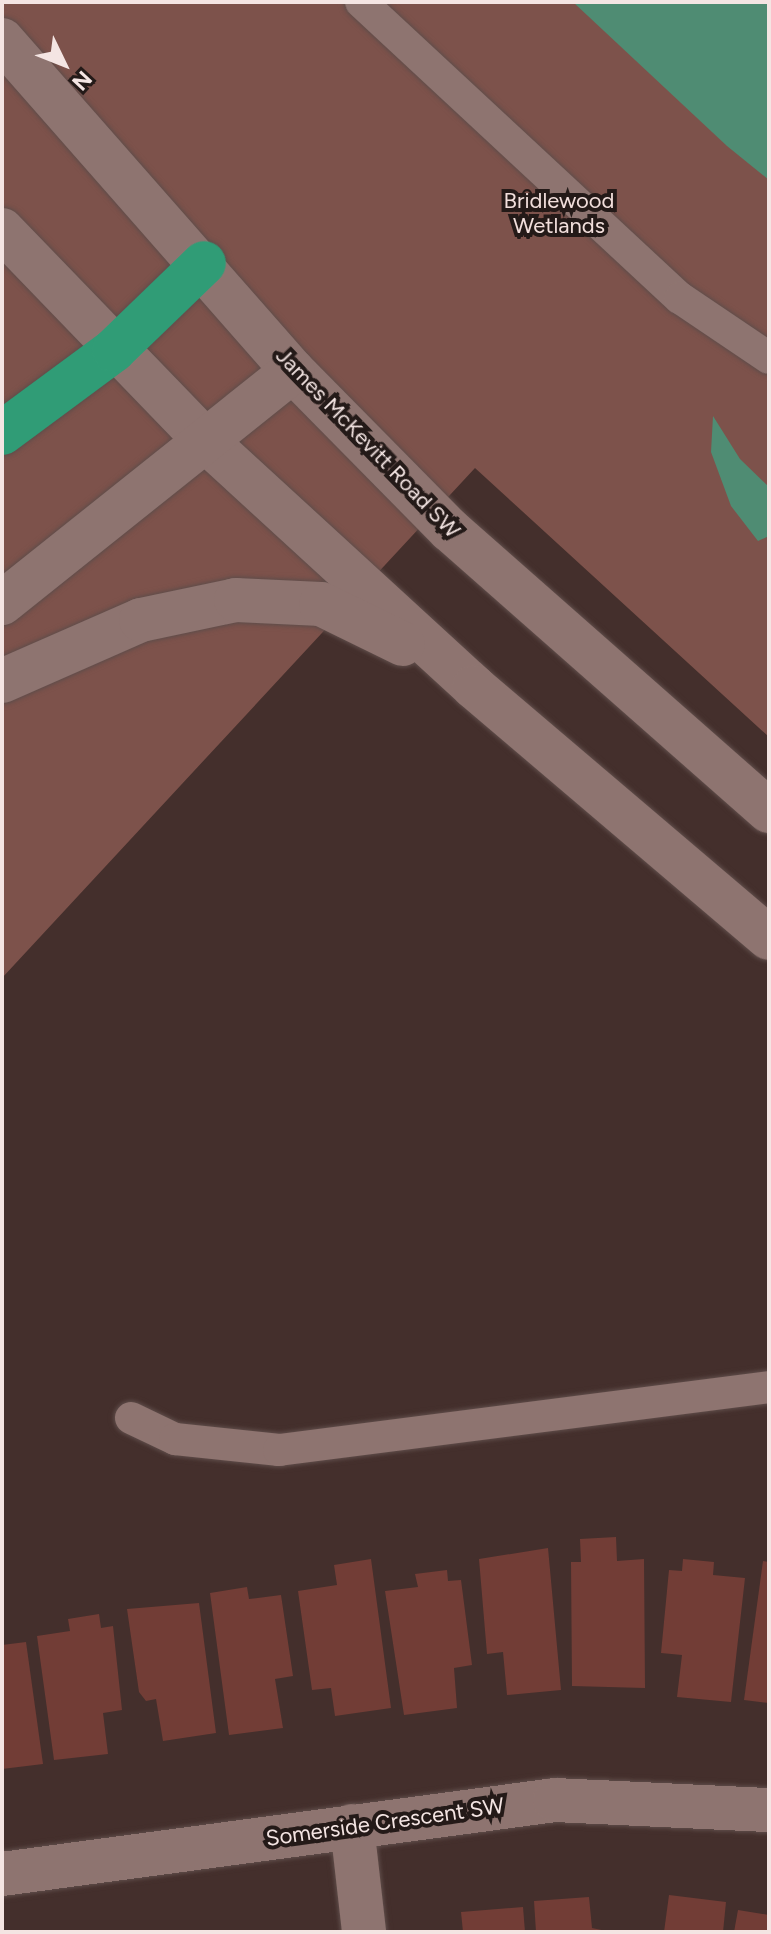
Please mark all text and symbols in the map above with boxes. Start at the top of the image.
north arrow [24,24,104,104]
text: N [66,65,98,96]
park label: Bridlewood Wetlands [504,187,614,238]
street label: James McKevitt Road SW [270,343,466,543]
street label: Somerside Crescent SW [264,1792,506,1852]

